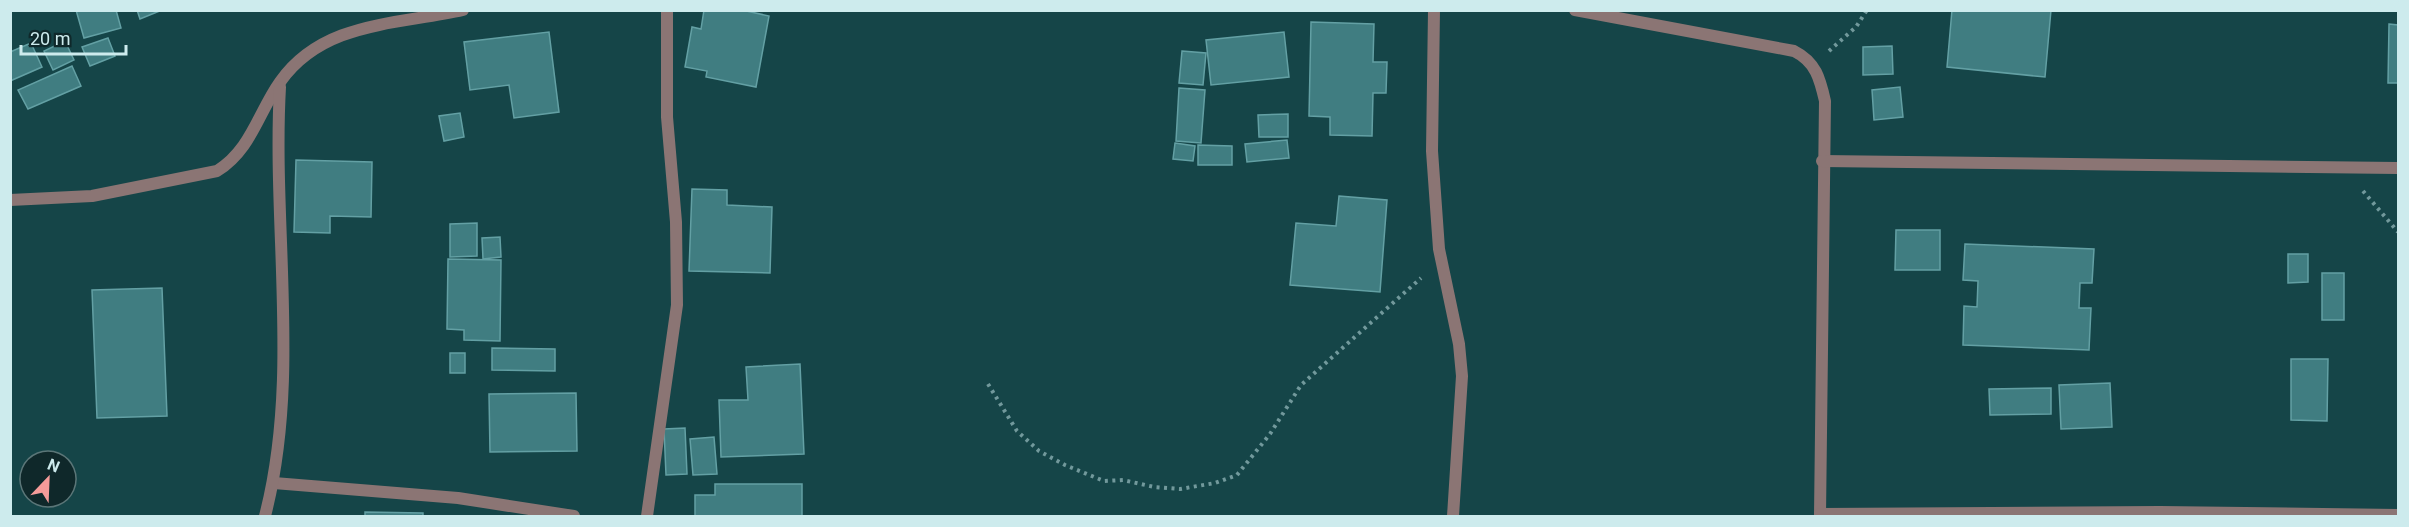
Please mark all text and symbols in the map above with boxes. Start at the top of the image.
scale bar [21,18,126,56]
text: 20 m [30,28,70,49]
north arrow [18,449,78,509]
text: N [45,455,63,477]

